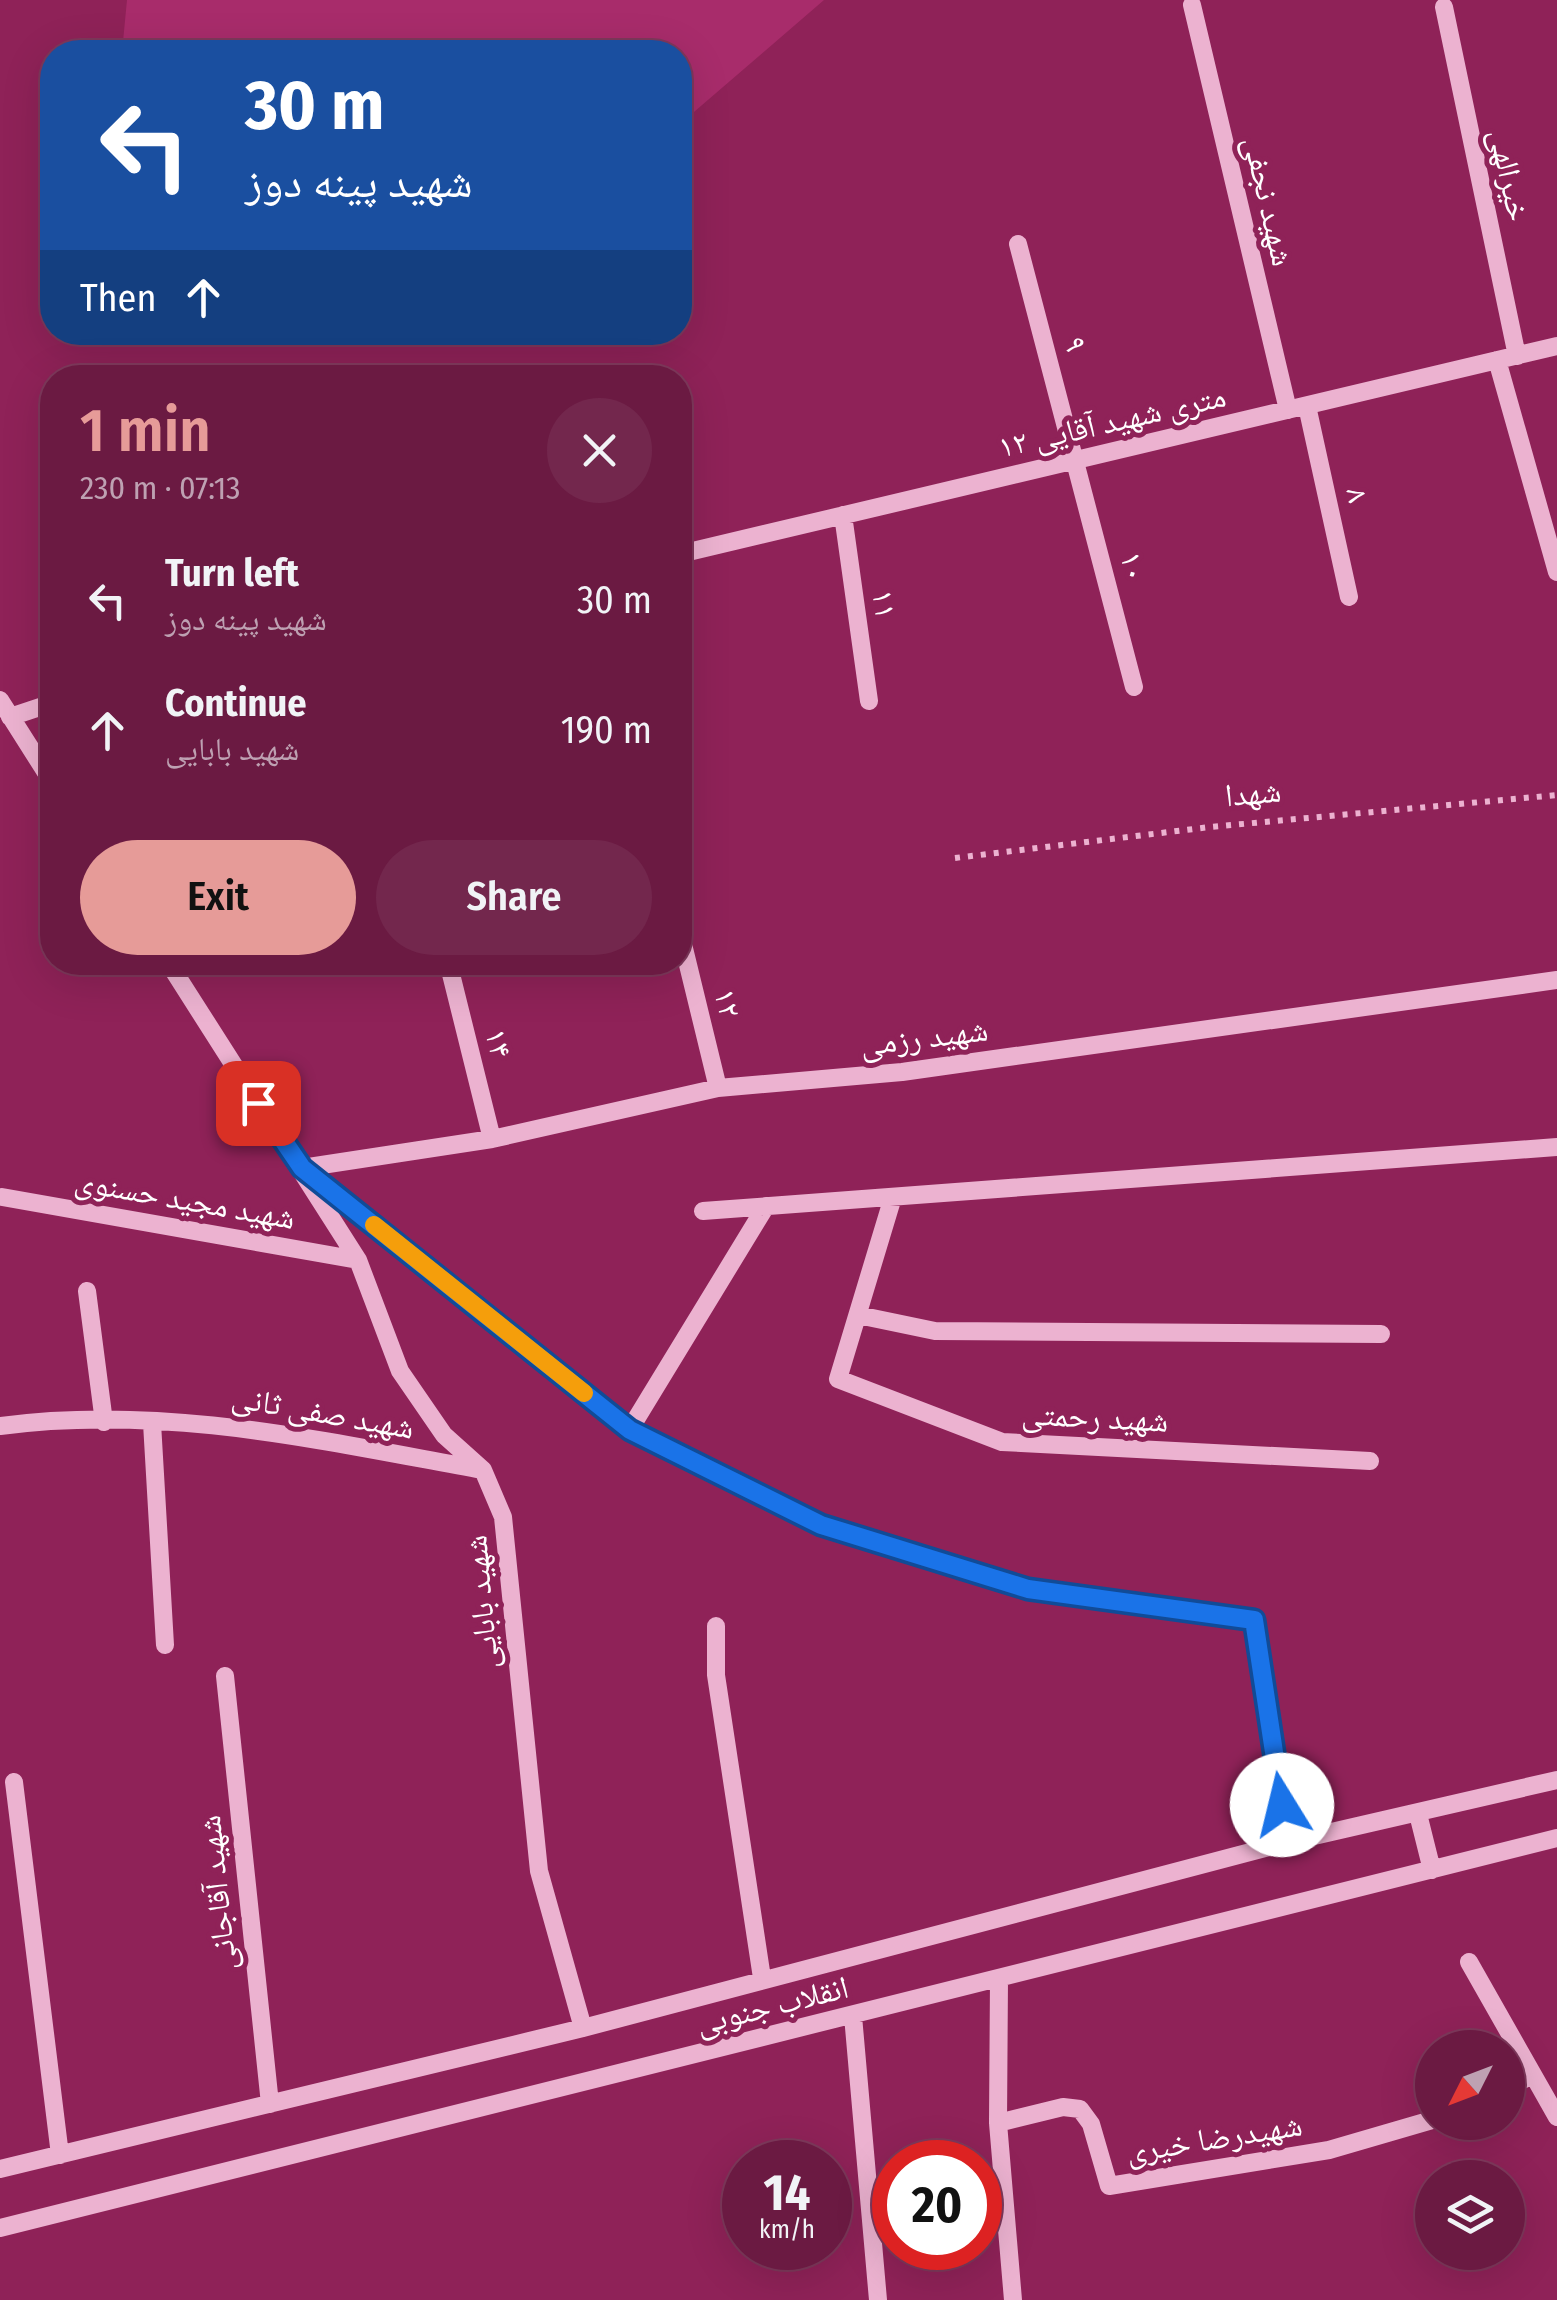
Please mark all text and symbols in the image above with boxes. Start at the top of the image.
text: 30 m [245,64,384,148]
icon: left [80,80,210,210]
street label: خیرالهی [1481,125,1538,225]
street label: شهید نجفی [1235,132,1302,270]
text: شهید پینه دوز [245,155,473,209]
icon: ahead [176,270,231,325]
text: Then [80,275,156,321]
street label: ۹ [1056,332,1096,356]
street label: ۱۲ متری شهید آقایی [995,376,1230,467]
text: 1 min [80,395,211,467]
button: close [547,398,652,503]
text: 230 m · 07:13 [80,469,241,507]
street label: ۸ [1338,484,1378,506]
street label: ۱۰ [1112,547,1156,585]
text: Turn left [165,550,299,596]
icon: left [80,573,135,628]
text: 30 m [577,577,652,623]
street label: ۱۱ [864,587,906,621]
text: شهید پینه دوز [165,600,327,638]
text: Continue [165,680,306,726]
icon: ahead [80,703,135,758]
text: 190 m [561,707,652,753]
text: شهید بابایی [165,730,299,768]
street label: شهدا [1223,772,1283,814]
button: Exit [80,840,356,955]
button: Share [376,840,652,955]
street label: ۱۲ [706,984,750,1022]
street label: شهید رزمی [858,1010,990,1065]
street label: ۱۴ [477,1024,521,1062]
pin [216,1061,301,1146]
icon: arrive [231,1076,286,1131]
street label: شهید مجید حسنوی [72,1161,298,1237]
street label: شهید صفی ثانی [229,1377,417,1448]
street label: شهید رحمتی [1021,1394,1169,1441]
street label: شهید بابایی [456,1533,507,1671]
position arrow [1230,1753,1334,1857]
street label: شهید آقاجانی [190,1813,245,1972]
street label: انقلاب جنوبی [692,1968,853,2043]
north arrow [1415,2030,1525,2140]
map controls [1415,2030,1525,2270]
street label: شهیدرضا خیری [1123,2105,1305,2171]
speed limit sign: 20 [872,2140,1002,2270]
button: layers [1415,2160,1525,2270]
text: 14 [764,2163,810,2223]
text: km/h [759,2215,815,2245]

